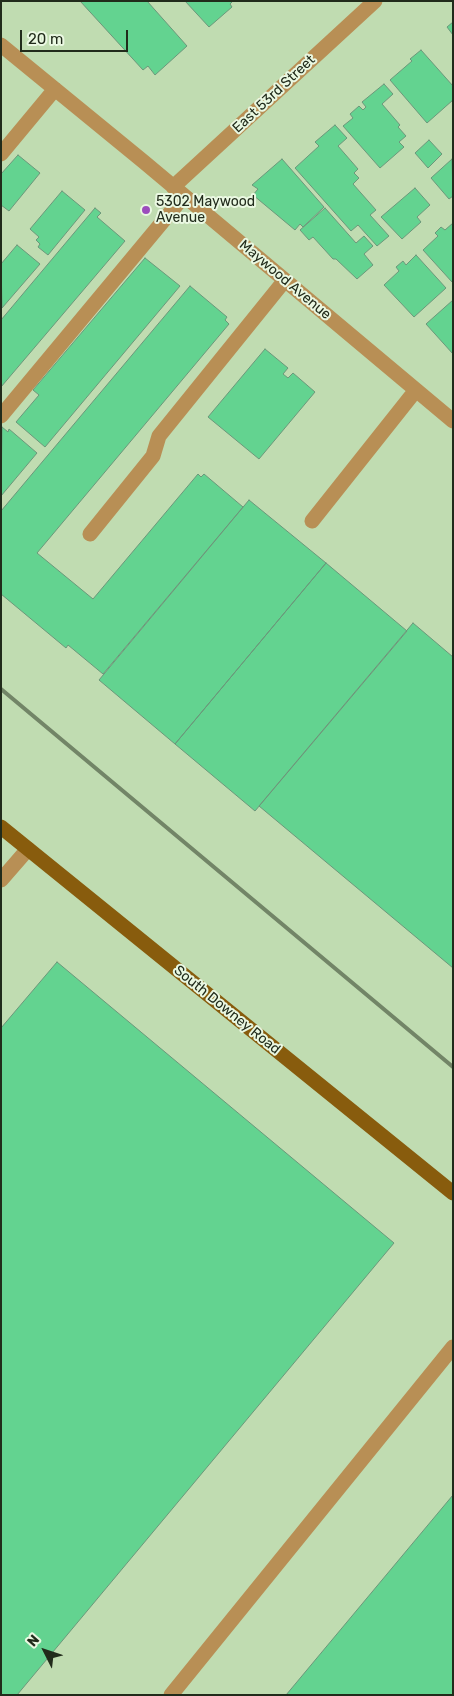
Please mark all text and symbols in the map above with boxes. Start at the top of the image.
scale bar [22,20,130,52]
text: 20 m [28,30,63,48]
street label: East 53rd Street [229,52,319,136]
place label: 5302 Maywood Avenue [156,194,255,226]
marker: 5302 Maywood Avenue [140,204,152,216]
street label: Maywood Avenue [236,237,334,323]
street label: South Downey Road [171,962,283,1058]
north arrow [20,1626,70,1676]
text: N [24,1631,43,1650]

